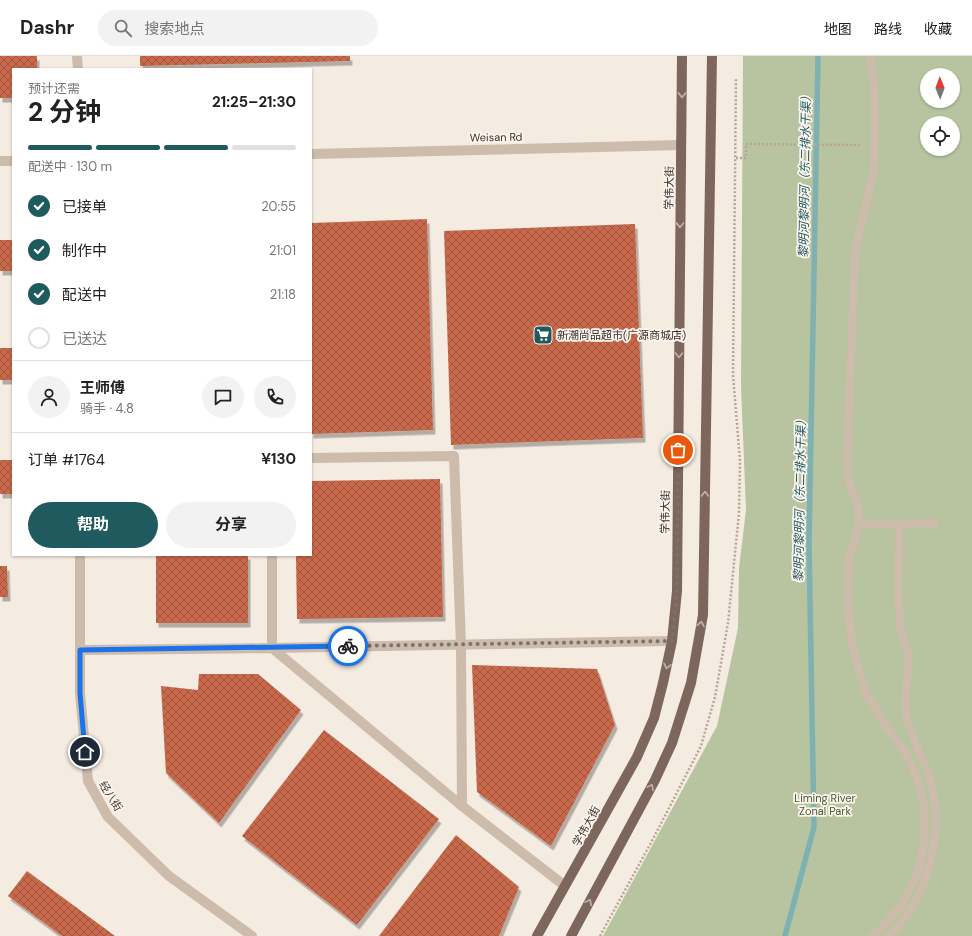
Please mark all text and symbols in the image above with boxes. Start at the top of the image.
search box [98,10,378,46]
text: Dashr [20,15,74,40]
icon: search [112,17,134,39]
text: 搜索地点 [144,19,204,39]
text: 地图 [824,20,852,38]
text: 路线 [874,20,902,38]
text: 收藏 [924,20,952,38]
north arrow [920,68,960,108]
map controls [920,68,960,156]
text: 预计还需 [28,80,80,97]
water label: 黎明河黎明河（东二排水干渠） [796,90,814,258]
text: 21:25–21:30 [212,92,296,112]
one-way arrow [678,92,686,98]
text: 2 分钟 [28,95,101,129]
button: locate [920,116,960,156]
street label: Weisan Rd [469,130,523,144]
text: 配送中 · 130 m [28,158,112,175]
street label: 学伟大街 [662,166,676,210]
icon: check [28,195,50,217]
text: 已接单 [62,197,107,217]
text: 20:55 [261,198,296,215]
one-way arrow [676,222,684,228]
icon: check [28,239,50,261]
text: 制作中 [62,241,107,261]
text: 21:01 [269,242,296,259]
icon: check [28,283,50,305]
text: 配送中 [62,285,107,305]
text: 21:18 [270,286,296,303]
supermarket icon: 新潮尚品超市(广源商城店) [532,324,554,346]
place label: 新潮尚品超市(广源商城店) [557,328,686,342]
text: 已送达 [62,329,107,349]
one-way arrow [675,352,683,358]
button: person [28,376,70,418]
button: chat [202,376,244,418]
button: phone [254,376,296,418]
text: 王师傅 [80,378,125,398]
text: 骑手 · 4.8 [80,400,134,417]
water label: 黎明河黎明河（东二排水干渠） [791,414,809,582]
pin [661,433,695,467]
icon: bag [667,439,689,461]
text: ¥130 [261,449,296,469]
text: 订单 #1764 [28,450,105,470]
street label: 学伟大街 [658,490,672,534]
one-way arrow [701,491,709,497]
button: 帮助 [28,502,158,548]
button: 分享 [166,502,296,548]
one-way arrow [697,621,705,627]
courier [328,626,368,666]
icon: bike [337,635,359,657]
one-way arrow [663,663,672,669]
pin [68,735,102,769]
icon: home [74,741,96,763]
street label: 经八街 [96,778,126,814]
one-way arrow [646,784,654,792]
park label: Liming River Zonal Park [794,791,856,818]
street label: 学伟大街 [569,803,603,849]
one-way arrow [585,899,592,906]

